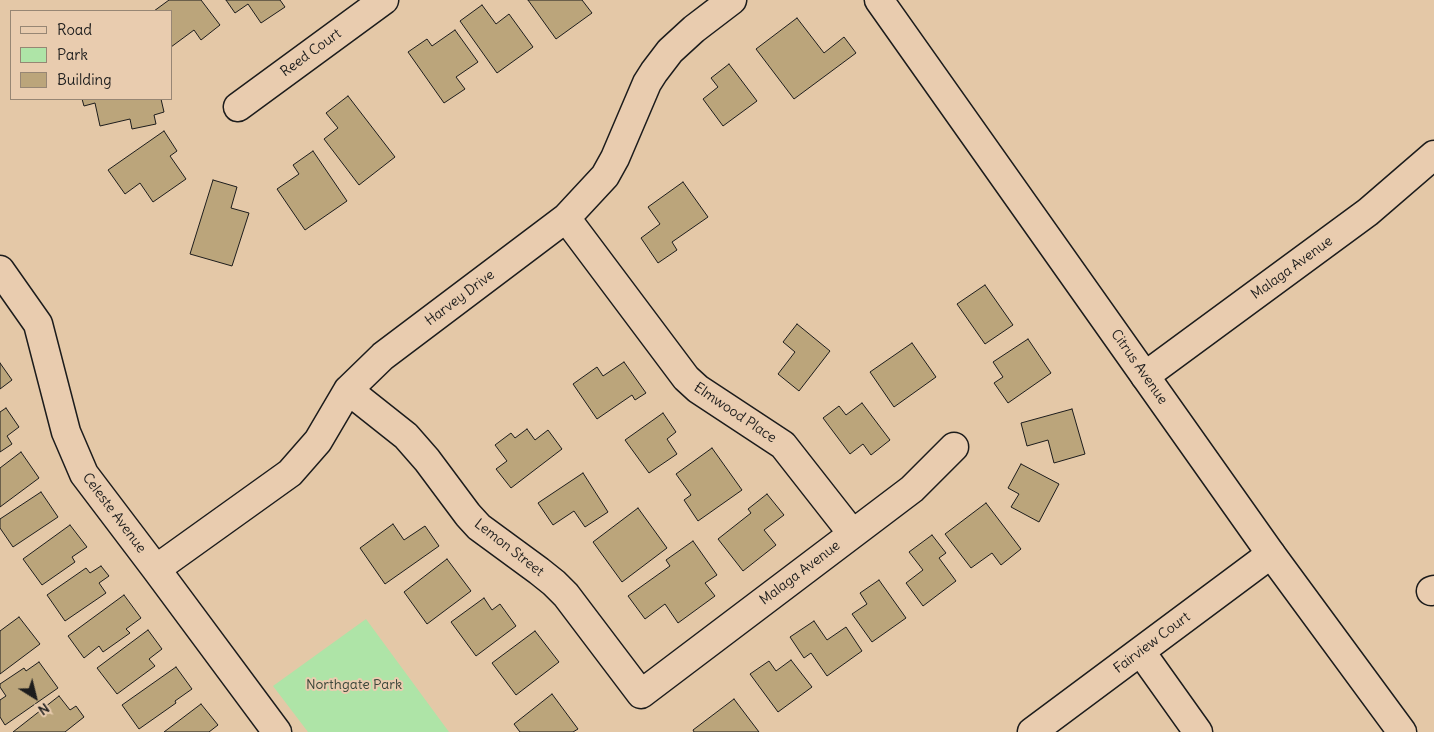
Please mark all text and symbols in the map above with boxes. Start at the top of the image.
legend [10,10,172,100]
text: Road [57,20,92,39]
street label: Reed Court [277,25,345,81]
text: Park [57,45,88,64]
text: Building [57,70,112,89]
street label: Malaga Avenue [1248,233,1336,303]
street label: Harvey Drive [422,266,498,330]
street label: Citrus Avenue [1107,326,1171,408]
street label: Elmwood Place [691,379,779,447]
street label: Celeste Avenue [78,470,150,556]
street label: Lemon Street [471,516,547,580]
street label: Malaga Avenue [756,537,844,609]
street label: Fairview Court [1110,609,1194,677]
north arrow [10,672,60,722]
park label: Northgate Park [306,677,402,693]
text: N [35,699,53,719]

